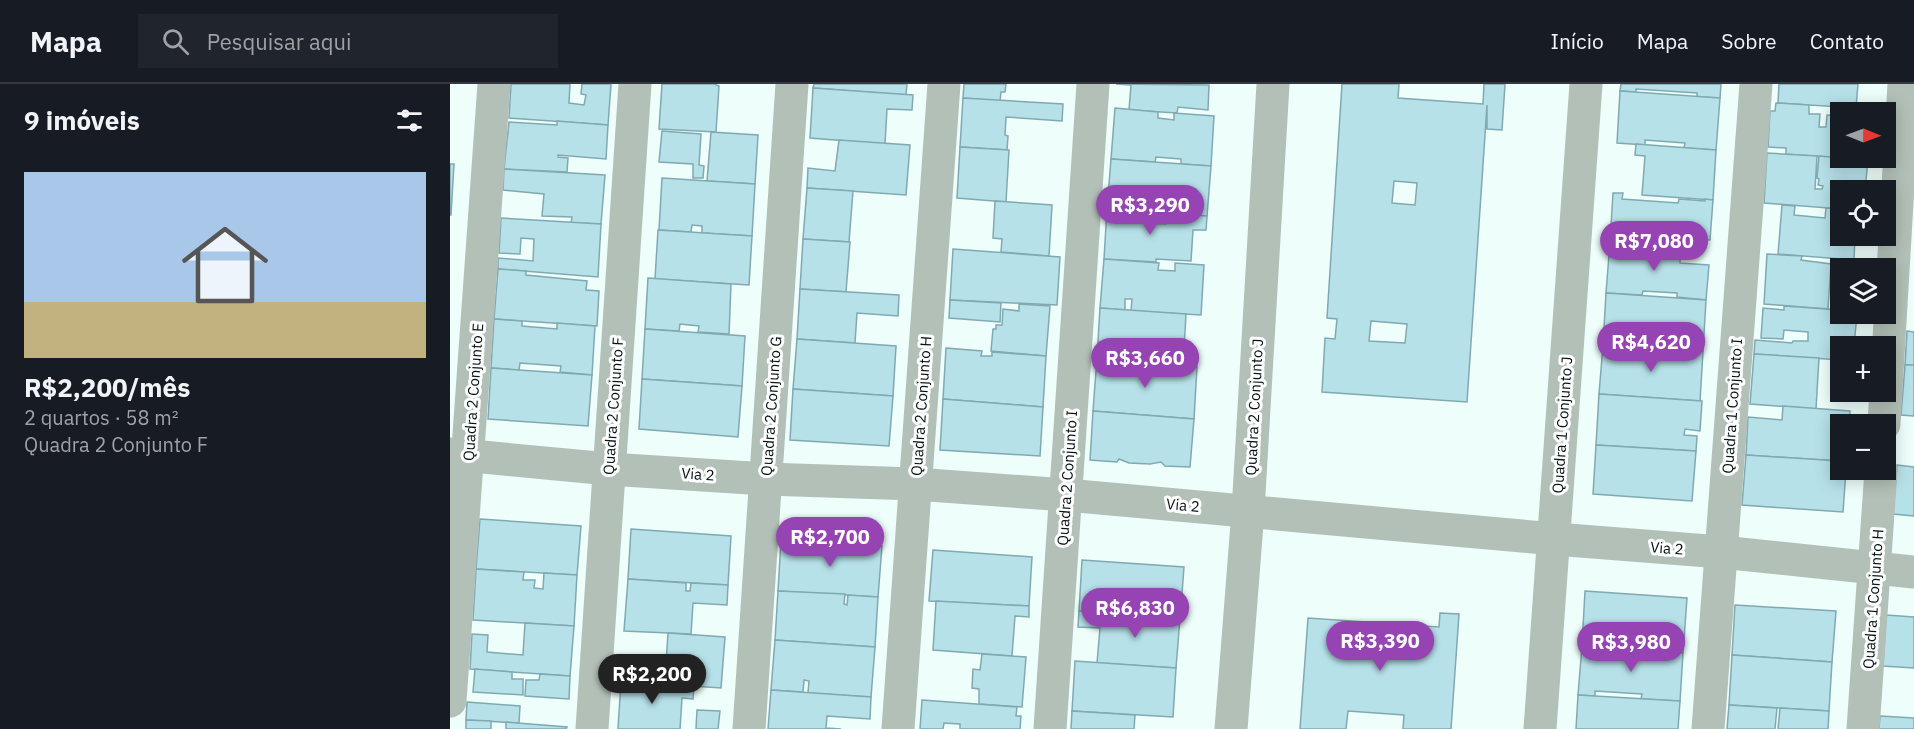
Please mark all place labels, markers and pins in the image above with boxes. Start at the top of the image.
pin: R$3,290 [1095,185,1205,236]
pin: R$7,080 [1599,221,1709,272]
pin: R$4,620 [1596,322,1706,373]
pin: R$3,660 [1090,338,1200,389]
pin: R$2,700 [775,517,885,568]
pin: R$6,830 [1080,588,1190,639]
pin: R$3,390 [1325,621,1435,672]
pin: R$3,980 [1576,622,1686,673]
pin: R$2,200 [597,654,707,705]

